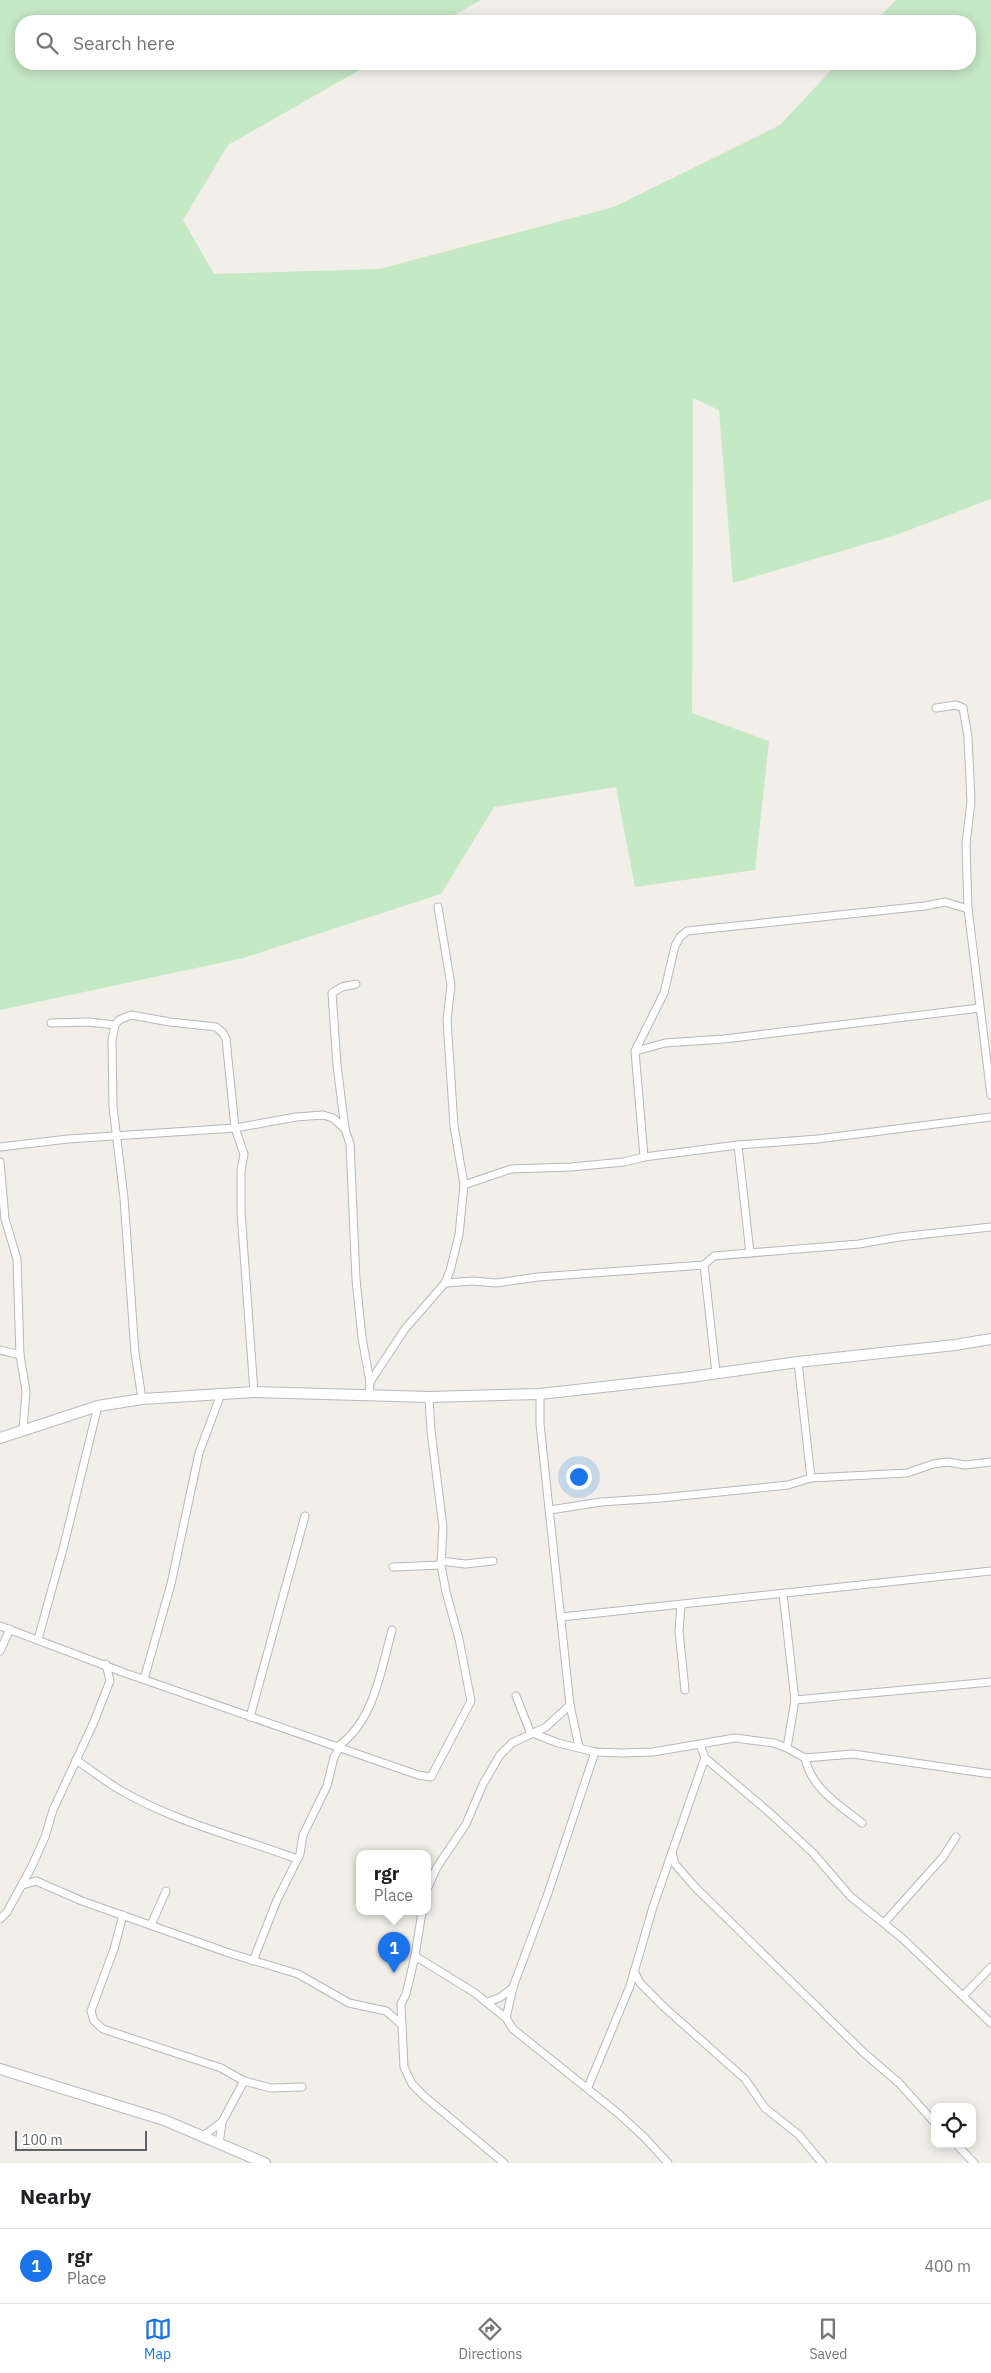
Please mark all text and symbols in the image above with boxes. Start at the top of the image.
search box [15,15,976,70]
icon: search [33,29,61,57]
text: Search here [73,31,175,55]
your location [566,1464,592,1490]
popup [356,1850,431,1915]
text: rgr [374,1861,399,1885]
text: Place [374,1885,413,1905]
pin: 1 [378,1932,410,1973]
map controls [931,2103,976,2148]
button: locate [931,2103,976,2148]
scale bar [15,2128,148,2151]
text: 100 m [22,2131,63,2149]
text: Nearby [20,2182,91,2210]
text: rgr [67,2244,93,2268]
text: 1 [31,2256,41,2276]
text: 400 m [924,2256,971,2276]
text: Place [67,2268,106,2288]
tab: Map [144,2315,172,2363]
tab: Directions [459,2315,522,2363]
tab: Saved [809,2315,847,2363]

